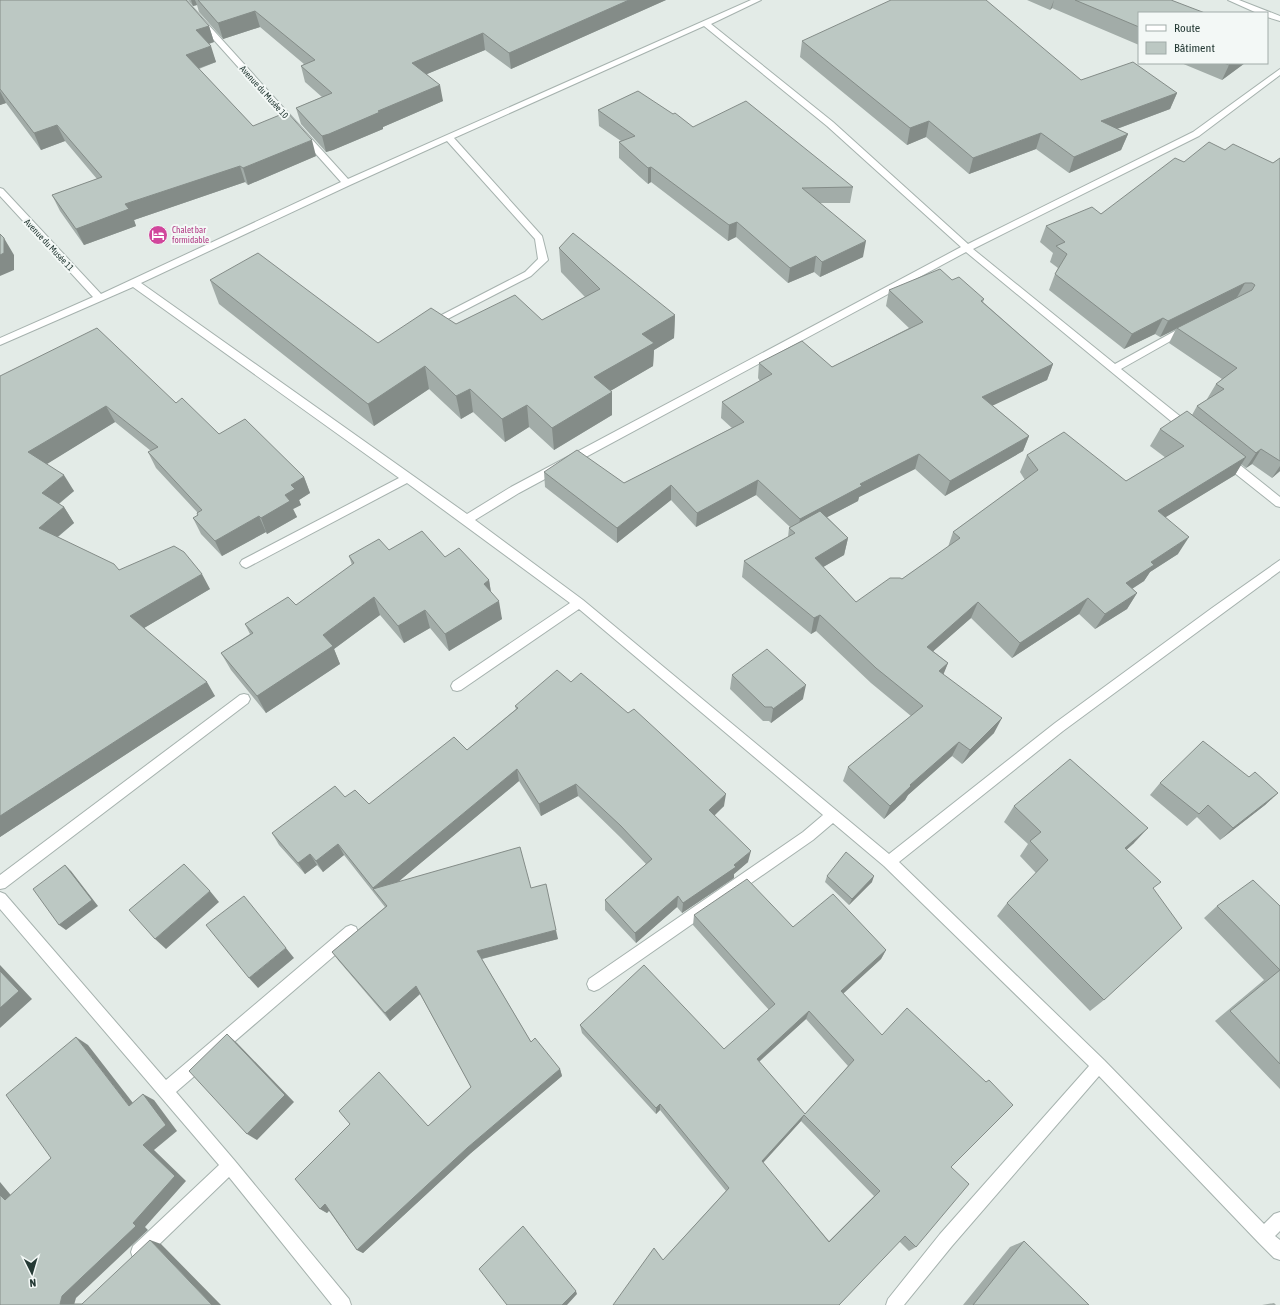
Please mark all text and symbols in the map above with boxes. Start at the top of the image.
legend [1138,12,1268,64]
text: Route [1174,21,1200,35]
text: Bâtiment [1174,41,1215,55]
street label: Avenue du Musée 10 [238,64,290,120]
street label: Avenue du Musée 11 [22,217,76,273]
hotel icon: Chalet bar formidable [147,224,169,246]
place label: Chalet bar formidable [172,225,209,245]
north arrow [12,1253,52,1293]
text: N [29,1277,37,1289]

